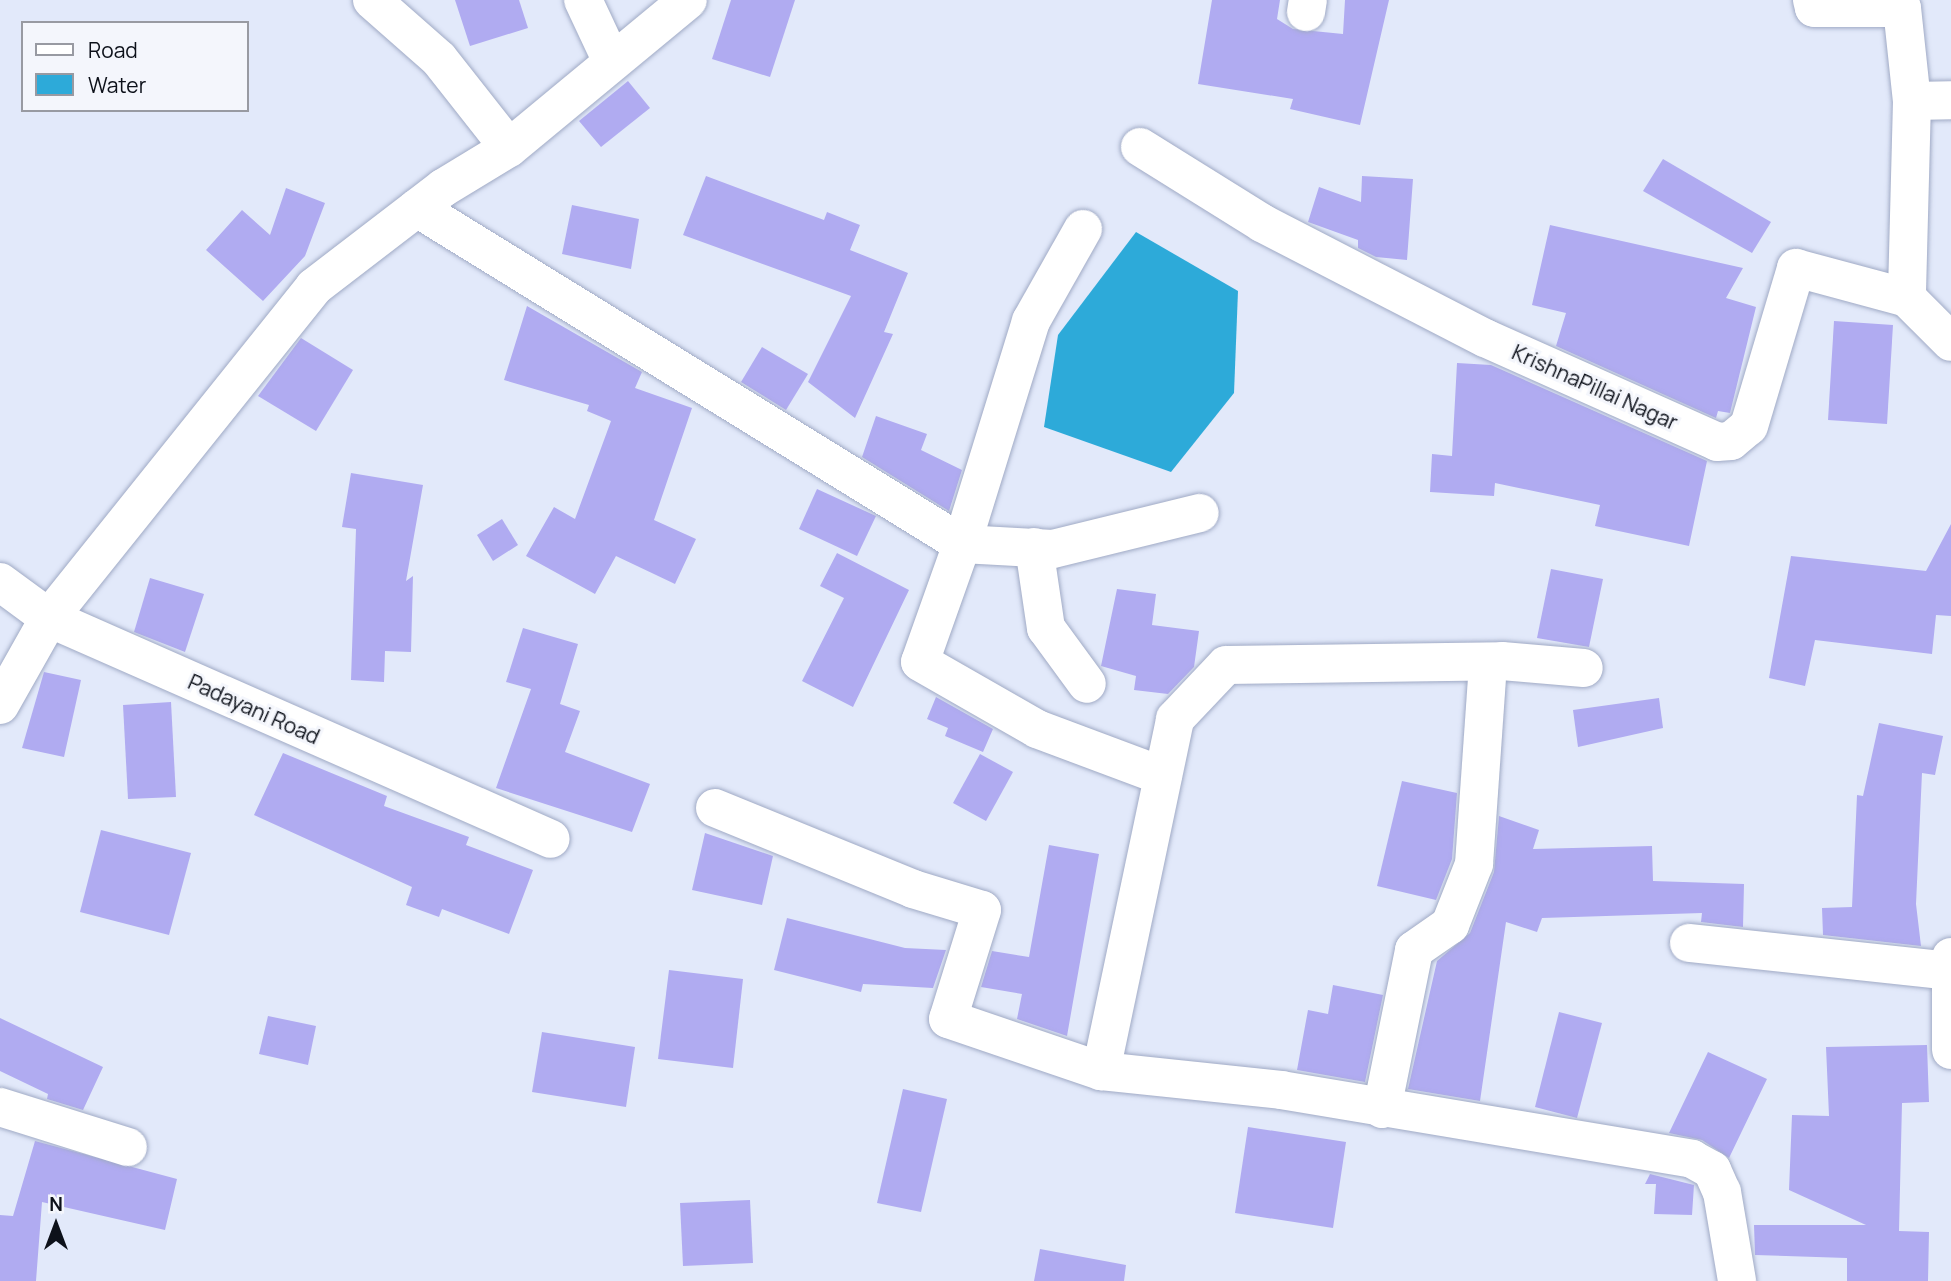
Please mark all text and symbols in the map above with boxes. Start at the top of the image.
legend [21,21,248,112]
text: Road [88,36,138,64]
text: Water [88,71,146,99]
street label: KrishnaPillai Nagar [1508,339,1682,435]
street label: Padayani Road [184,669,324,749]
north arrow [21,1190,91,1260]
text: N [49,1191,63,1217]

